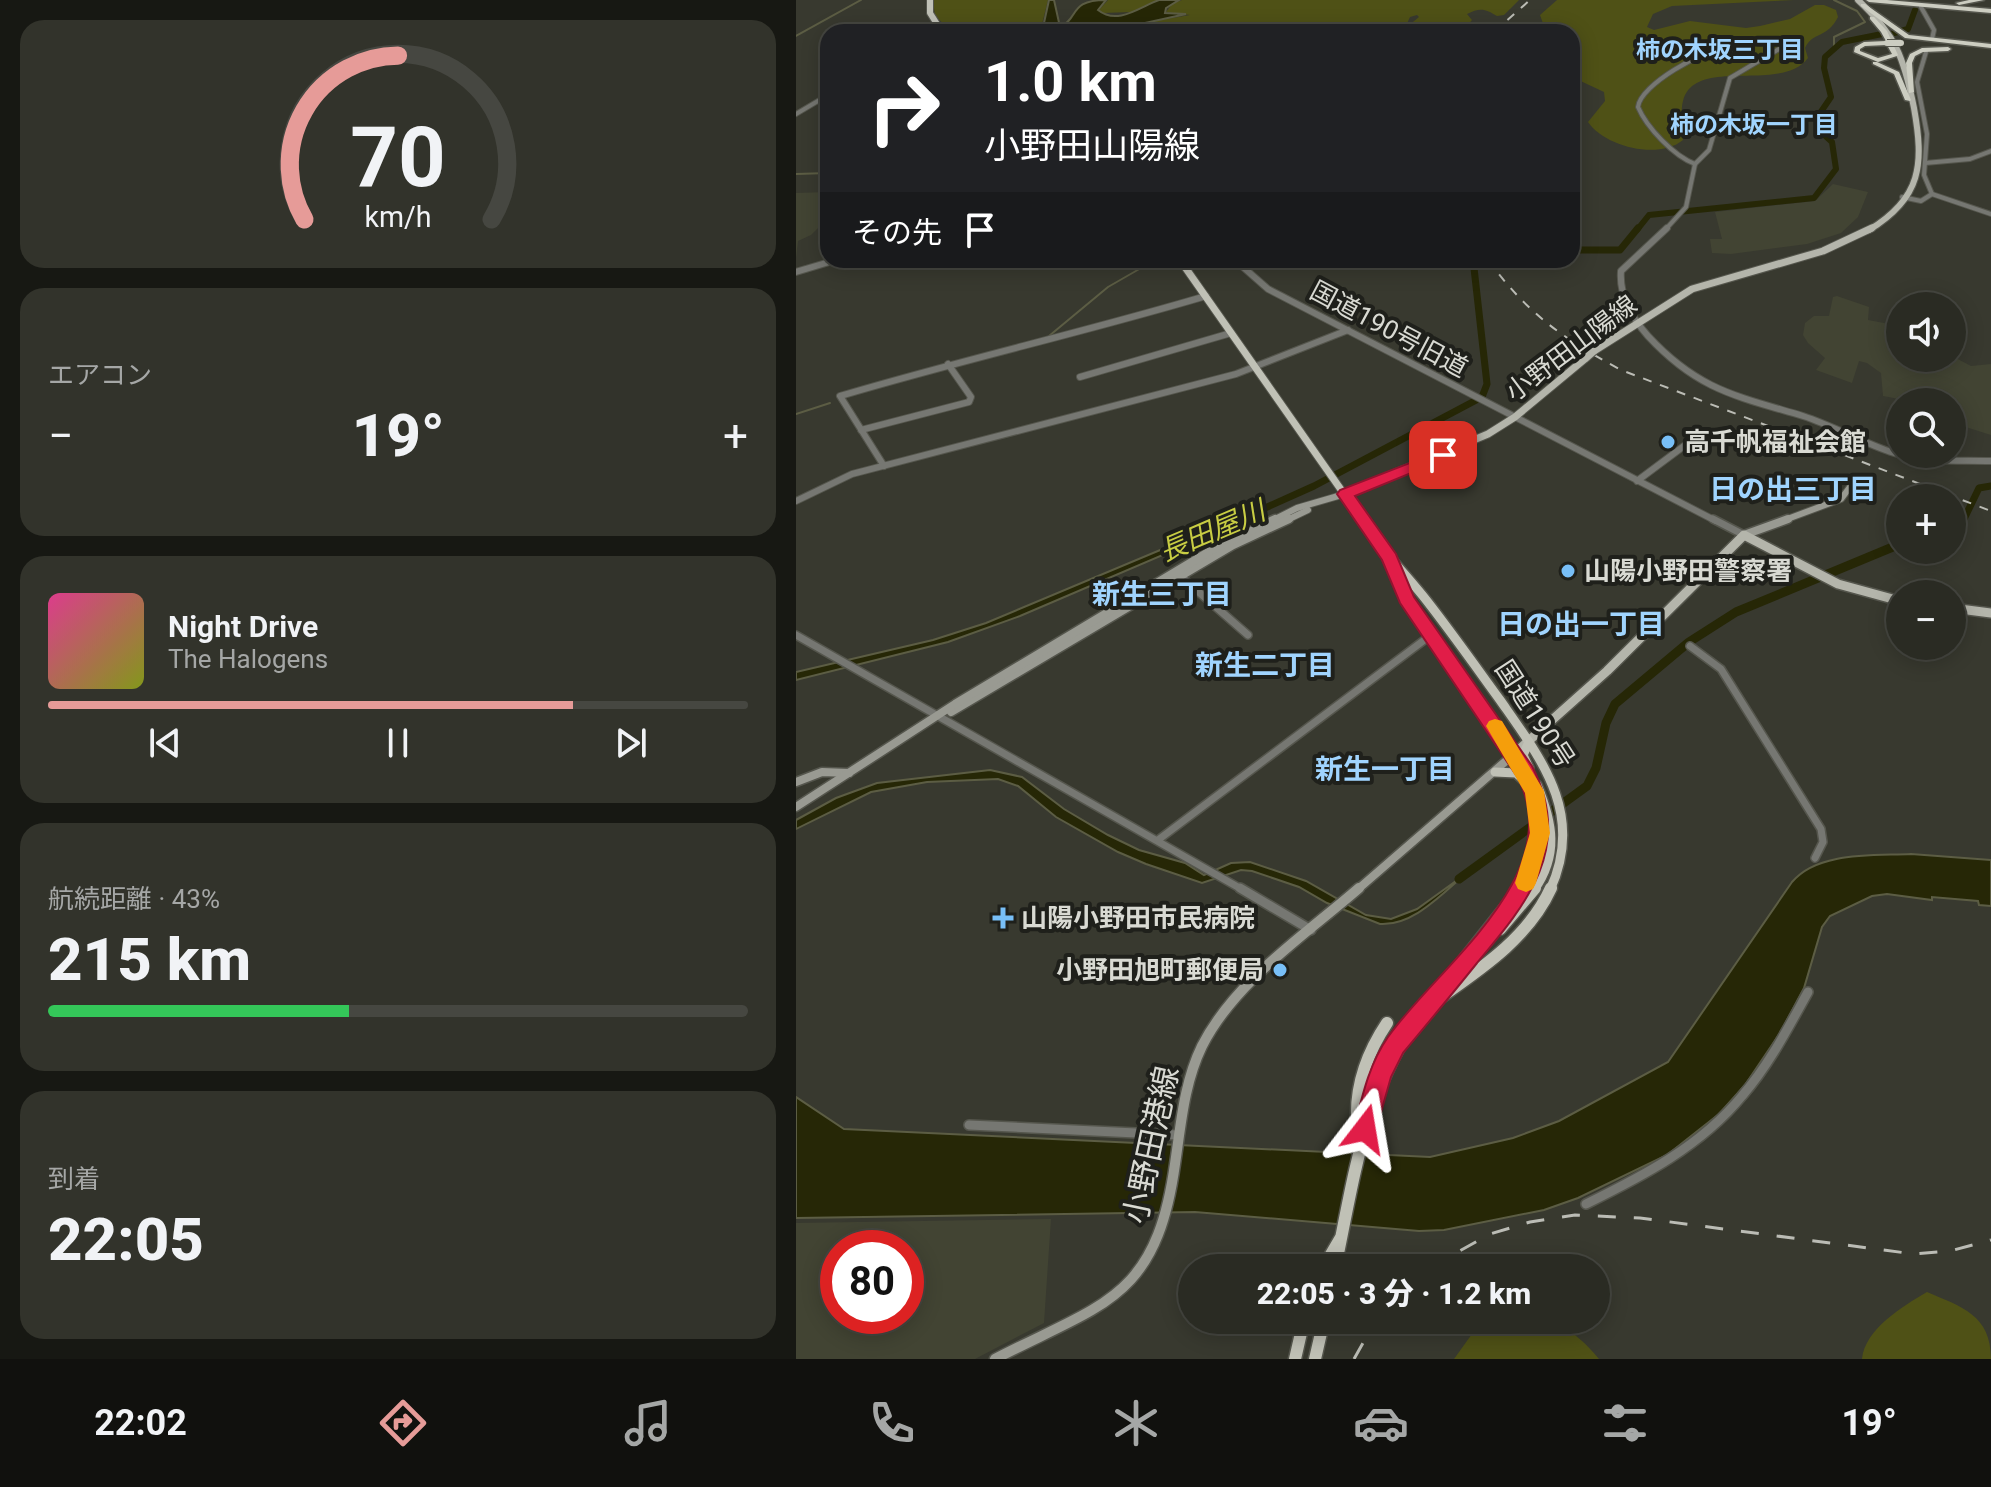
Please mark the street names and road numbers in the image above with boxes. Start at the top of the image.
street label: 国道190号旧道 [1305,275,1473,383]
street label: 小野田山陽線 [1500,289,1642,407]
street label: 国道190号 [1489,655,1581,773]
street label: 小野田港線 [1116,1063,1186,1227]

